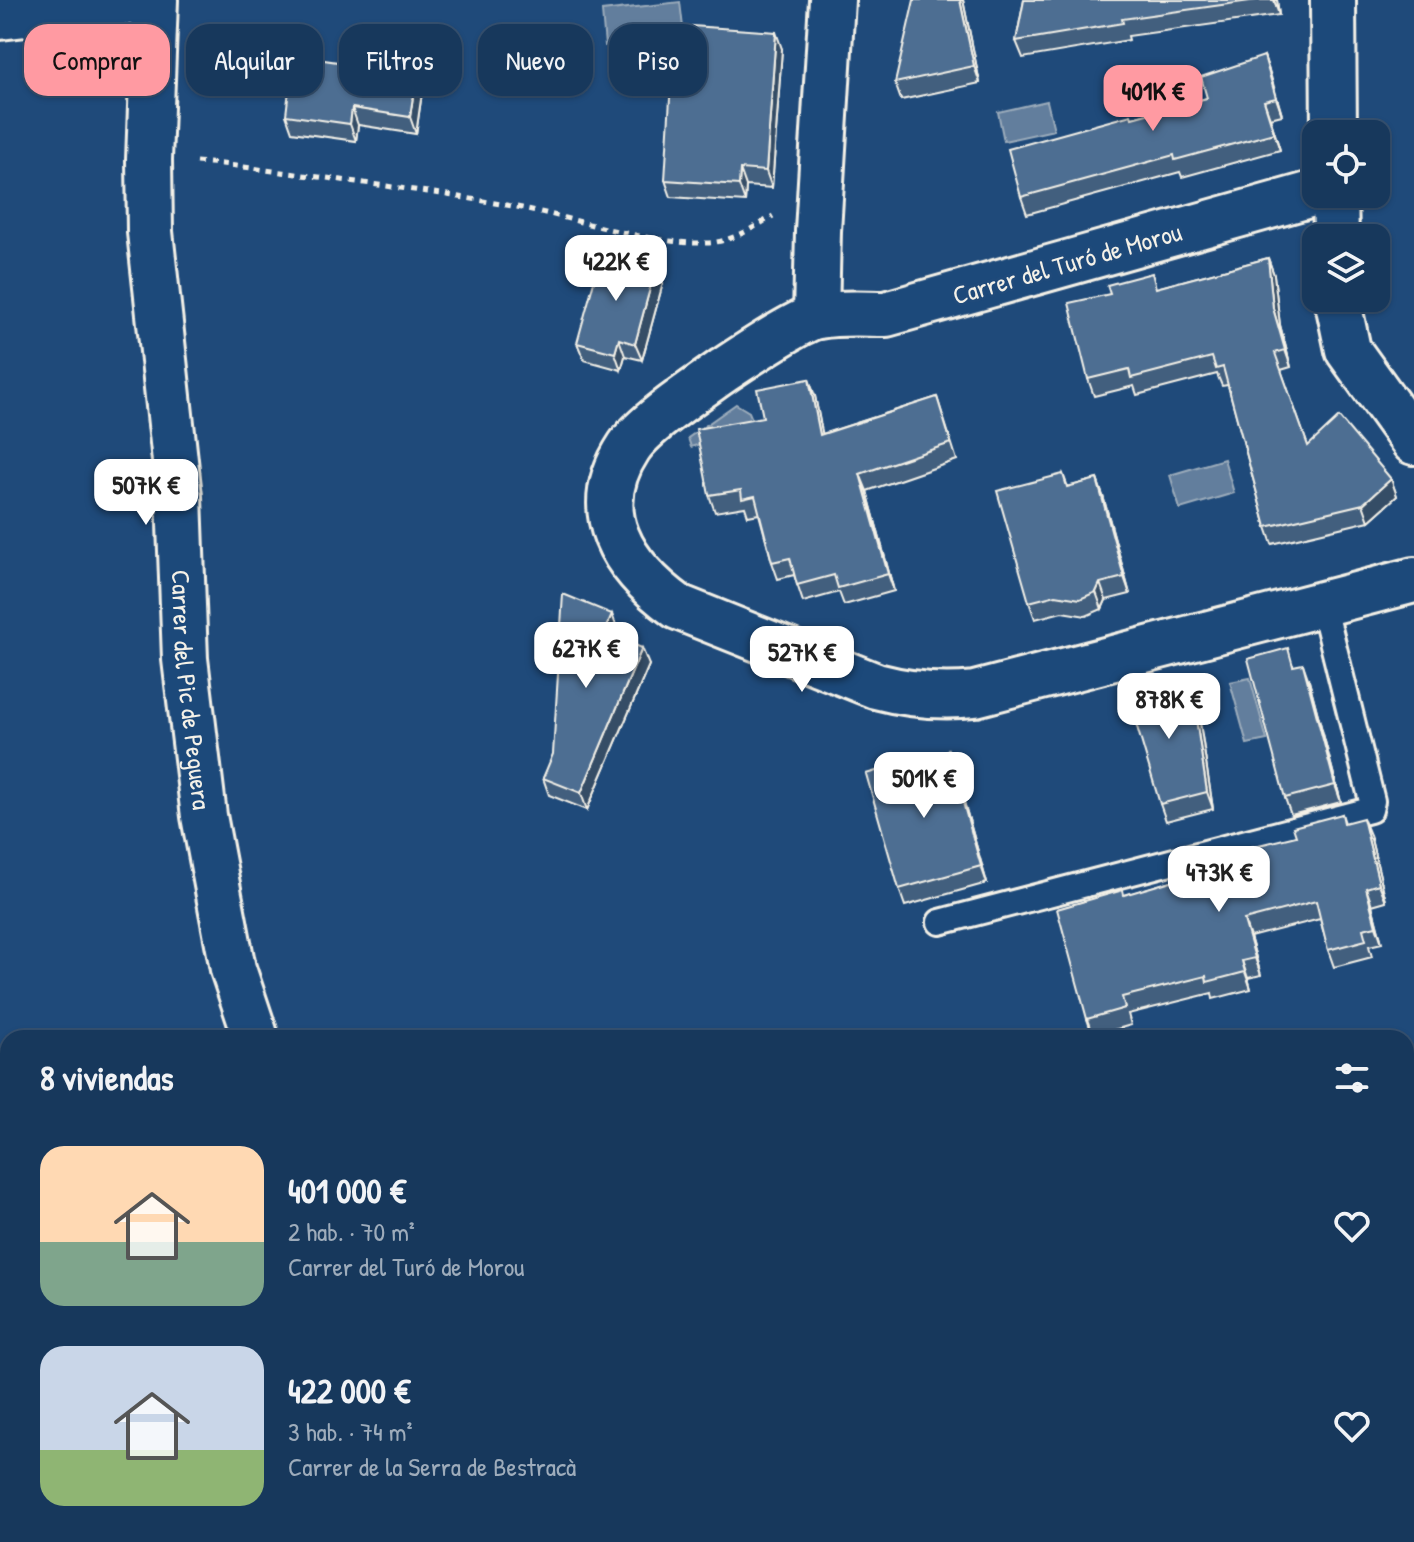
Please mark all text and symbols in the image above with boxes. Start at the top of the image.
chip: Comprar [24,24,170,96]
chip: Alquilar [186,24,323,96]
chip: Filtros [339,24,462,96]
chip: Nuevo [478,24,593,96]
chip: Piso [609,24,707,96]
pin: 401K € [1088,65,1218,133]
text: 401K € [1122,73,1184,108]
map controls [1302,120,1390,312]
button: locate [1302,120,1390,208]
street label: Carrer del Turó de Morou [948,214,1186,312]
button: layers [1302,224,1390,312]
pin: 422K € [551,235,681,303]
text: 422K € [583,243,649,278]
pin: 507K € [81,459,211,527]
text: 507K € [112,467,180,502]
street label: Carrer del Pic de Peguera [164,569,221,811]
pin: 627K € [521,622,651,690]
pin: 527K € [737,626,867,694]
text: 627K € [552,630,620,665]
text: 527K € [768,634,836,669]
pin: 878K € [1104,673,1234,741]
text: 878K € [1135,681,1203,716]
pin: 501K € [859,752,989,820]
text: 501K € [892,760,956,795]
pin: 473K € [1154,846,1284,914]
text: 473K € [1186,854,1252,889]
text: 8 viviendas [40,1055,174,1101]
icon: filters [1330,1056,1374,1100]
text: 401 000 € [288,1168,406,1214]
icon: home [104,1178,200,1274]
icon: heart [1330,1204,1374,1248]
text: 2 hab. · 70 m² [288,1214,415,1249]
text: Carrer del Turó de Morou [288,1249,525,1284]
text: 422 000 € [288,1368,410,1414]
icon: home [104,1378,200,1474]
icon: heart [1330,1404,1374,1448]
text: 3 hab. · 74 m² [288,1414,412,1449]
text: Carrer de la Serra de Bestracà [288,1449,576,1484]

